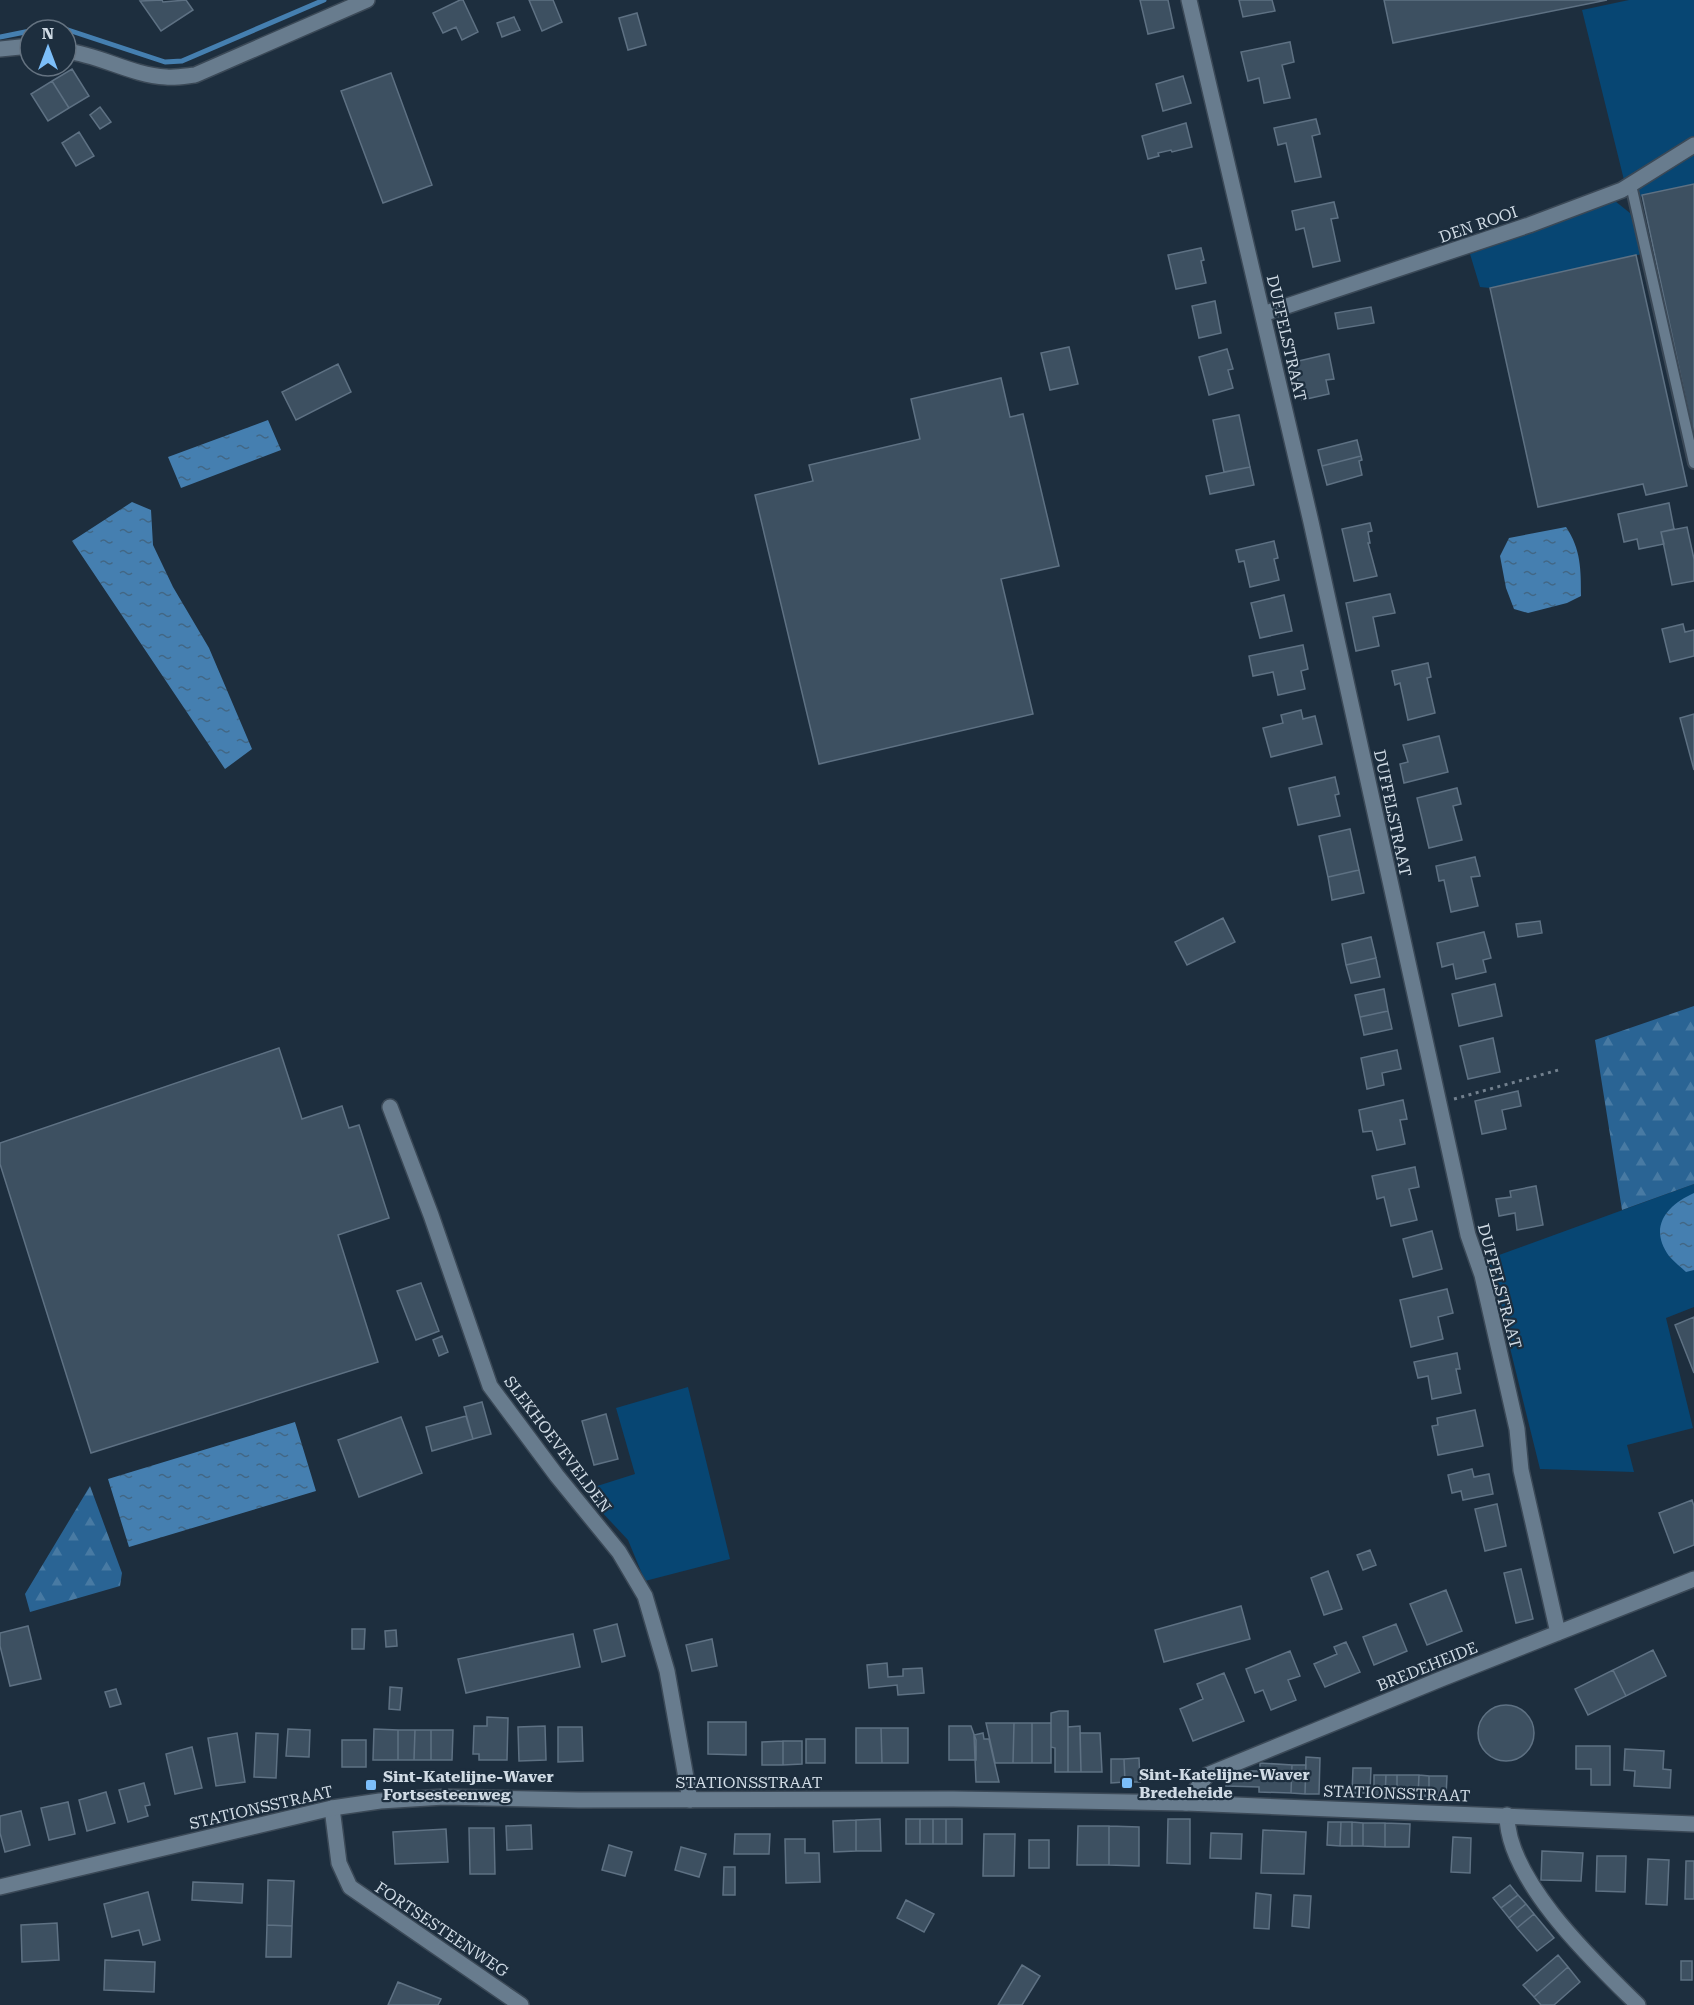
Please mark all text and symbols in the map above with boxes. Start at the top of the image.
north arrow [18,18,78,78]
text: N [42,24,54,43]
street label: DEN ROOI [1436,202,1520,247]
street label: DUFFELSTRAAT [1263,273,1310,403]
street label: DUFFELSTRAAT [1370,748,1415,879]
street label: DUFFELSTRAAT [1474,1221,1525,1351]
street label: SLEKHOEVEVELDEN [500,1372,615,1517]
street label: BREDEHEIDE [1374,1638,1480,1695]
place label: Sint-Katelijne-Waver Bredeheide [1139,1765,1310,1802]
place label: Sint-Katelijne-Waver Fortsesteenweg [383,1767,554,1804]
street label: STATIONSSTRAAT [675,1773,823,1792]
marker: Sint-Katelijne-Waver Bredeheide [1120,1776,1134,1790]
marker: Sint-Katelijne-Waver Fortsesteenweg [364,1778,378,1792]
street label: STATIONSSTRAAT [1323,1781,1471,1806]
street label: STATIONSSTRAAT [187,1782,335,1833]
street label: FORTSESTEENWEG [372,1878,512,1981]

